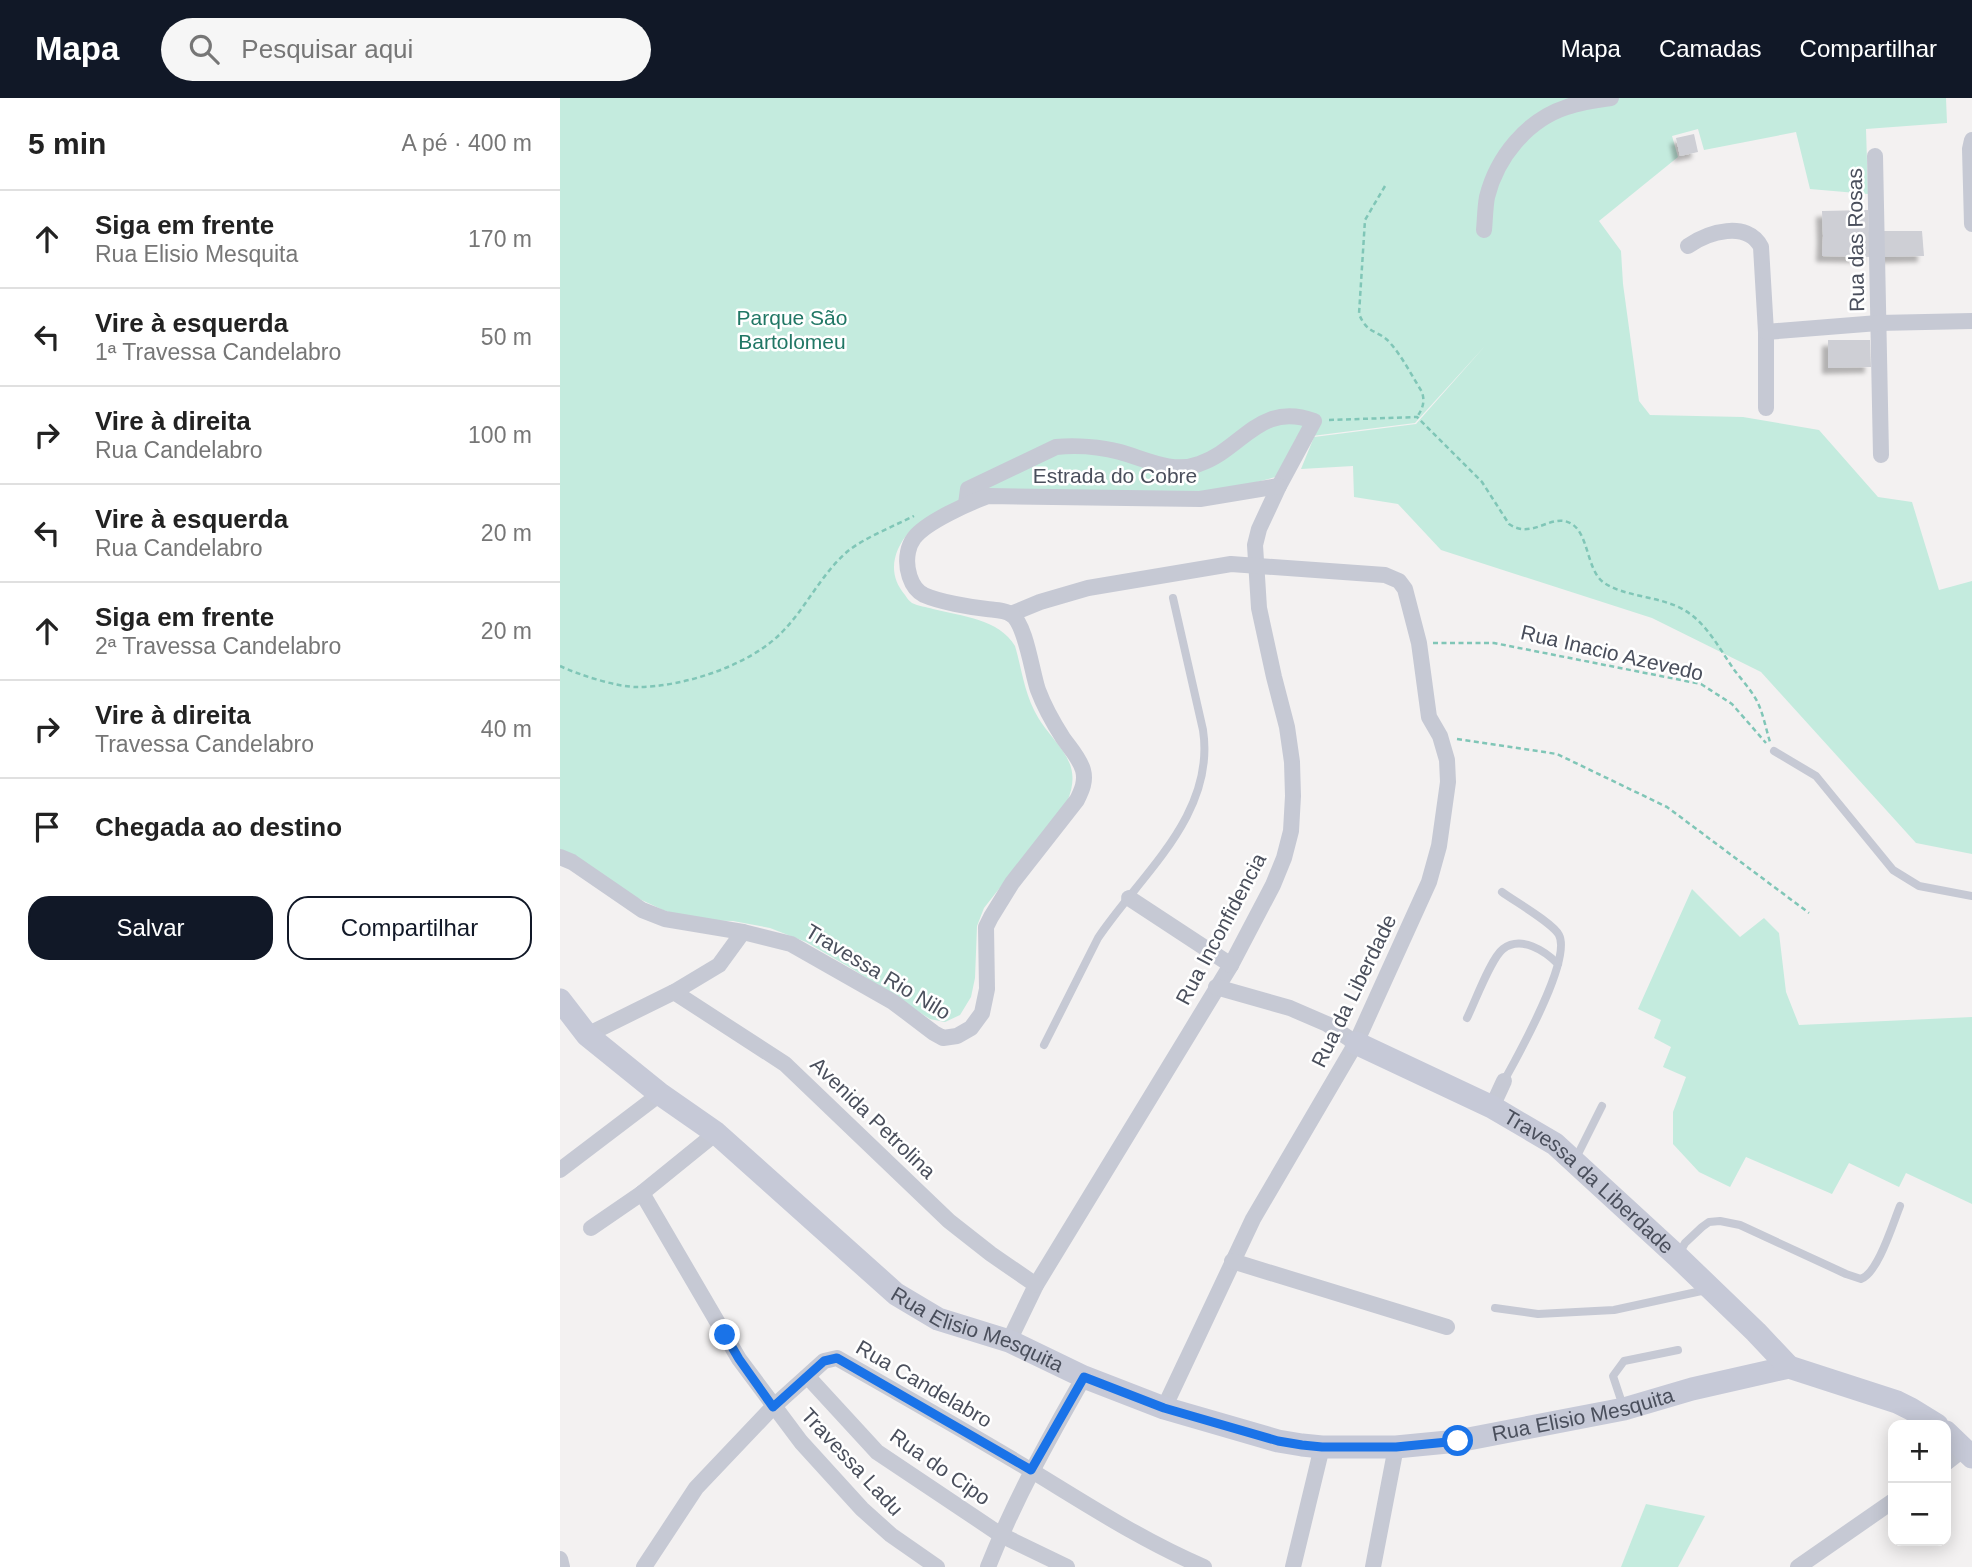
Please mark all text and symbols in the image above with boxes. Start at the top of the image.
search box [161,18,651,81]
text: Mapa [35,30,119,67]
icon: search [185,30,223,68]
text: Pesquisar aqui [241,34,413,64]
text: Mapa [1561,35,1621,62]
text: Camadas [1659,35,1762,62]
text: Compartilhar [1800,35,1937,62]
text: 5 min [28,127,106,160]
text: A pé · 400 m [402,130,532,156]
street label: Rua das Rosas [1843,168,1868,312]
text: Siga em frente [95,210,274,240]
icon: ahead [28,220,66,258]
text: 170 m [468,226,532,252]
text: Rua Elisio Mesquita [95,241,298,267]
park label: Parque São Bartolomeu [737,306,847,353]
text: Vire à esquerda [95,308,288,338]
icon: left [28,318,66,356]
text: 50 m [481,324,532,350]
text: 1ª Travessa Candelabro [95,339,341,365]
text: Vire à direita [95,406,251,436]
icon: right [28,416,66,454]
text: 100 m [468,422,532,448]
text: Rua Candelabro [95,437,263,463]
street label: Estrada do Cobre [1033,464,1197,487]
text: Vire à esquerda [95,504,288,534]
icon: left [28,514,66,552]
text: 20 m [481,520,532,546]
text: Rua Candelabro [95,535,263,561]
text: Siga em frente [95,602,274,632]
icon: ahead [28,612,66,650]
text: 20 m [481,618,532,644]
street label: Rua Inacio Azevedo [1519,620,1706,685]
text: 2ª Travessa Candelabro [95,633,341,659]
text: Vire à direita [95,700,251,730]
icon: right [28,710,66,748]
text: 40 m [481,716,532,742]
text: Travessa Candelabro [95,731,314,757]
icon: arrive [28,808,66,846]
text: Chegada ao destino [95,812,342,842]
street label: Rua Inconfidencia [1171,849,1270,1008]
button: Salvar [28,896,273,960]
button: Compartilhar [287,896,532,960]
street label: Rua da Liberdade [1307,911,1400,1071]
street label: Travessa Rio Nilo [802,919,955,1024]
street label: Avenida Petrolina [806,1052,941,1183]
street label: Travessa da Liberdade [1500,1105,1679,1258]
street label: Rua Elisio Mesquita [887,1282,1068,1377]
route end [709,1319,740,1350]
street label: Rua Candelabro [852,1335,996,1432]
street label: Rua Elisio Mesquita [1490,1383,1677,1445]
street label: Travessa Ladu [797,1403,908,1520]
map controls [1888,1420,1951,1546]
button: + [1888,1420,1951,1483]
street label: Rua do Cipo [886,1424,995,1509]
route start [1442,1425,1473,1456]
button: − [1888,1483,1951,1546]

